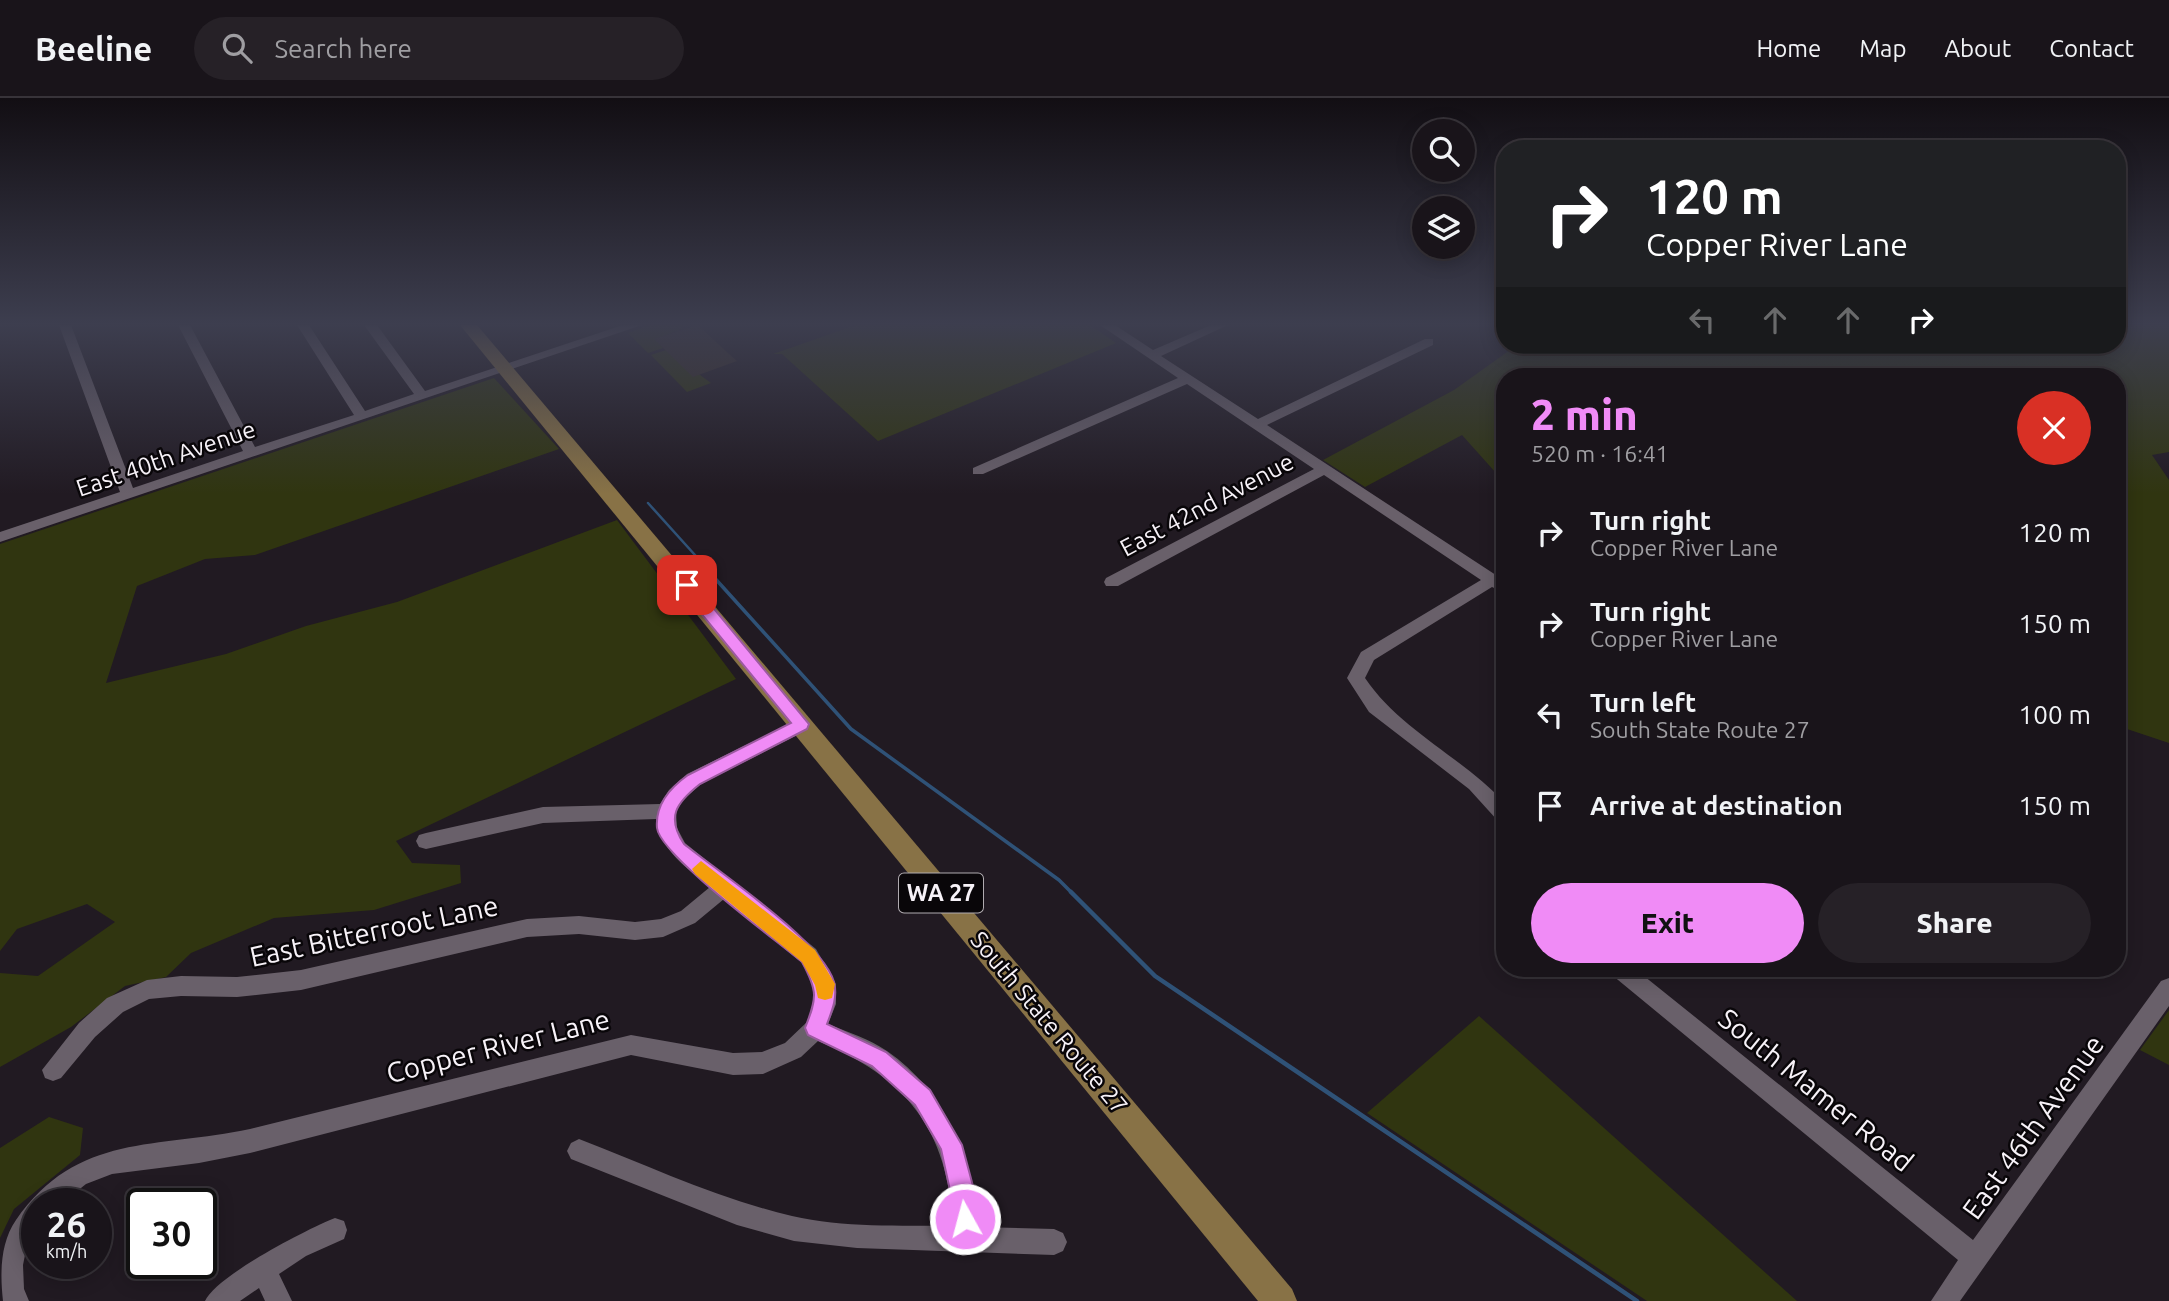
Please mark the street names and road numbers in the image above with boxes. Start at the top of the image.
street label: East 40th Avenue [73,415,259,502]
street label: East 42nd Avenue [1116,447,1298,562]
road number: WA 27 [899,874,983,912]
street label: East Bitterroot Lane [247,889,501,972]
street label: South State Route 27 [965,926,1133,1119]
street label: South Mamer Road [1713,1002,1919,1177]
street label: Copper River Lane [383,1003,613,1088]
street label: East 46th Avenue [1956,1029,2109,1224]

